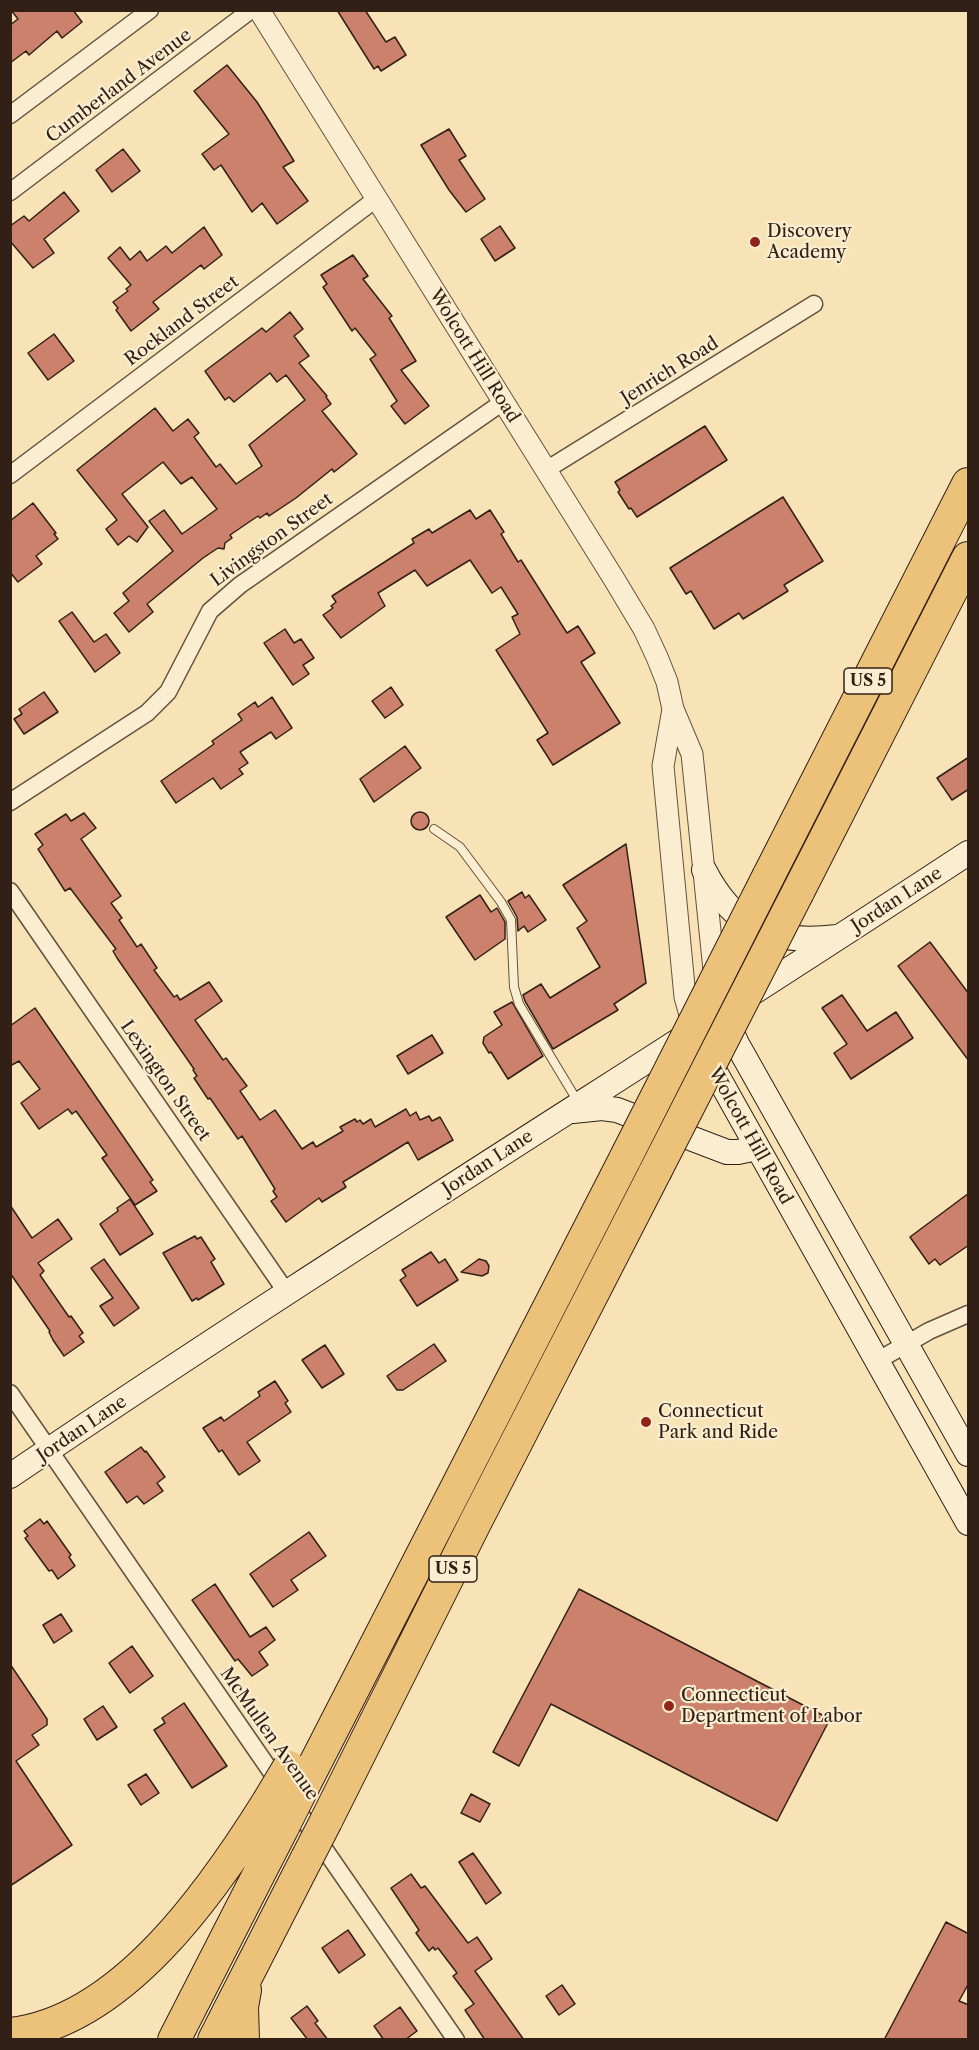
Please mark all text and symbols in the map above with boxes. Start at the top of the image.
street label: Cumberland Avenue [42,24,196,148]
place label: Discovery Academy [767,221,852,264]
marker: Discovery Academy [748,235,762,249]
street label: Rockland Street [121,271,243,371]
street label: Wolcott Hill Road [424,285,524,427]
street label: Jenrich Road [617,333,723,409]
street label: Livingston Street [207,489,337,591]
road number: US 5 [844,668,892,694]
street label: Jordan Lane [848,863,946,937]
street label: Lexington Street [115,1017,215,1145]
street label: Wolcott Hill Road [703,1064,797,1208]
street label: Jordan Lane [439,1126,537,1200]
street label: Jordan Lane [33,1391,131,1467]
place label: Connecticut Park and Ride [658,1401,778,1444]
marker: Connecticut Park and Ride [639,1415,653,1429]
road number: US 5 [429,1556,477,1582]
street label: McMullen Avenue [215,1664,323,1804]
place label: Connecticut Department of Labor [681,1685,862,1728]
marker: Connecticut Department of Labor [662,1699,676,1713]

